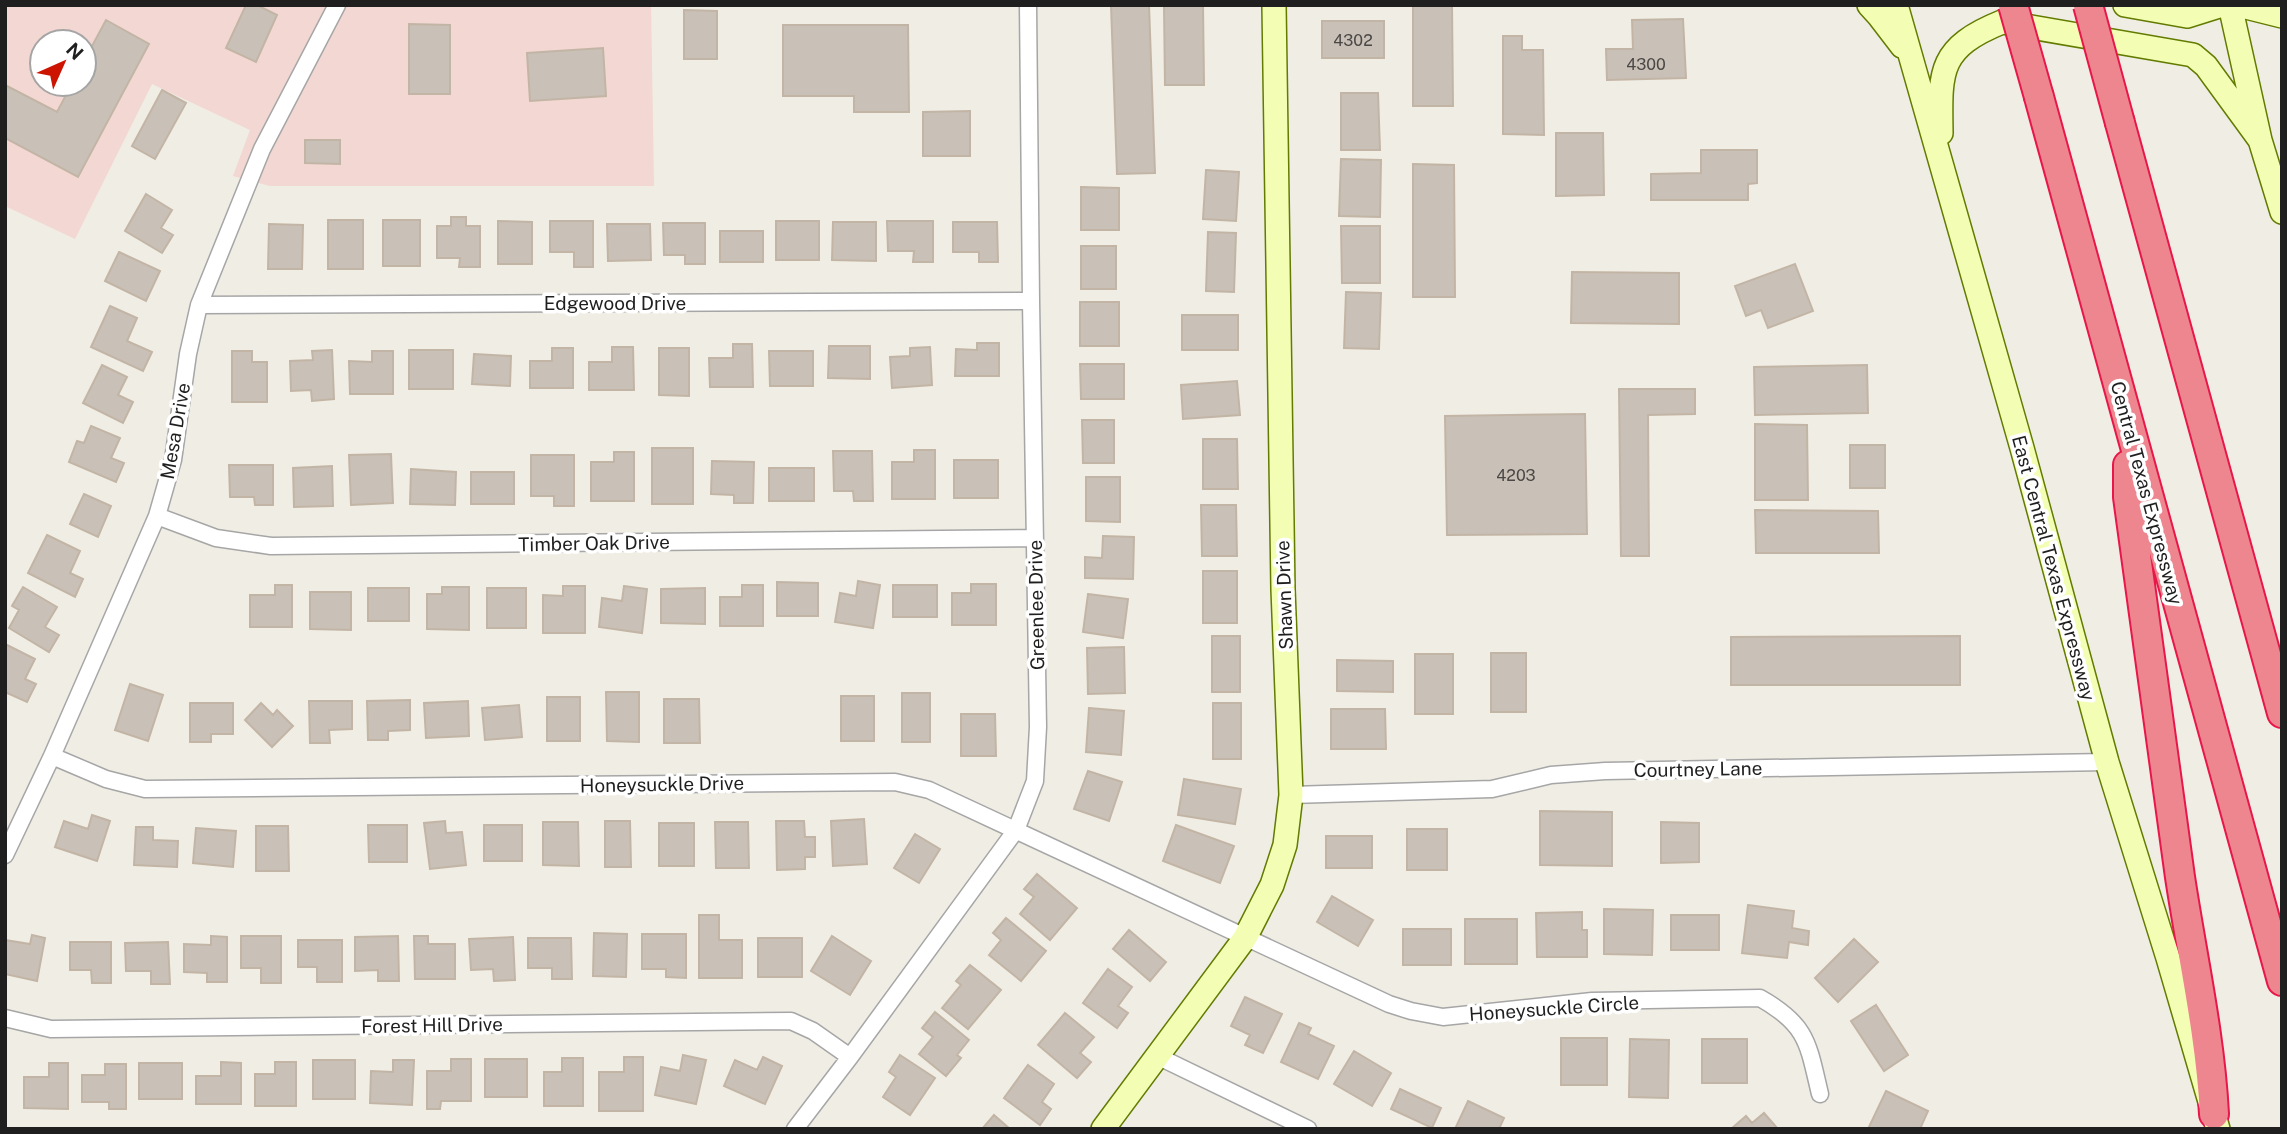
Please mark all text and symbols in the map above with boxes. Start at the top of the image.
north arrow [28,28,98,98]
house number: 4302 [1333,31,1373,50]
text: N [62,38,88,64]
house number: 4300 [1626,55,1666,74]
street label: Edgewood Drive [544,292,686,314]
street label: Central Texas Expressway [2107,379,2187,607]
street label: Mesa Drive [156,381,194,481]
street label: East Central Texas Expressway [2008,433,2100,703]
house number: 4203 [1496,466,1536,485]
street label: Timber Oak Drive [518,531,670,555]
street label: Greenlee Drive [1024,540,1048,670]
street label: Shawn Drive [1271,540,1297,650]
street label: Courtney Lane [1633,757,1763,781]
street label: Honeysuckle Drive [580,772,744,796]
street label: Honeysuckle Circle [1468,991,1640,1025]
street label: Forest Hill Drive [361,1013,503,1037]

